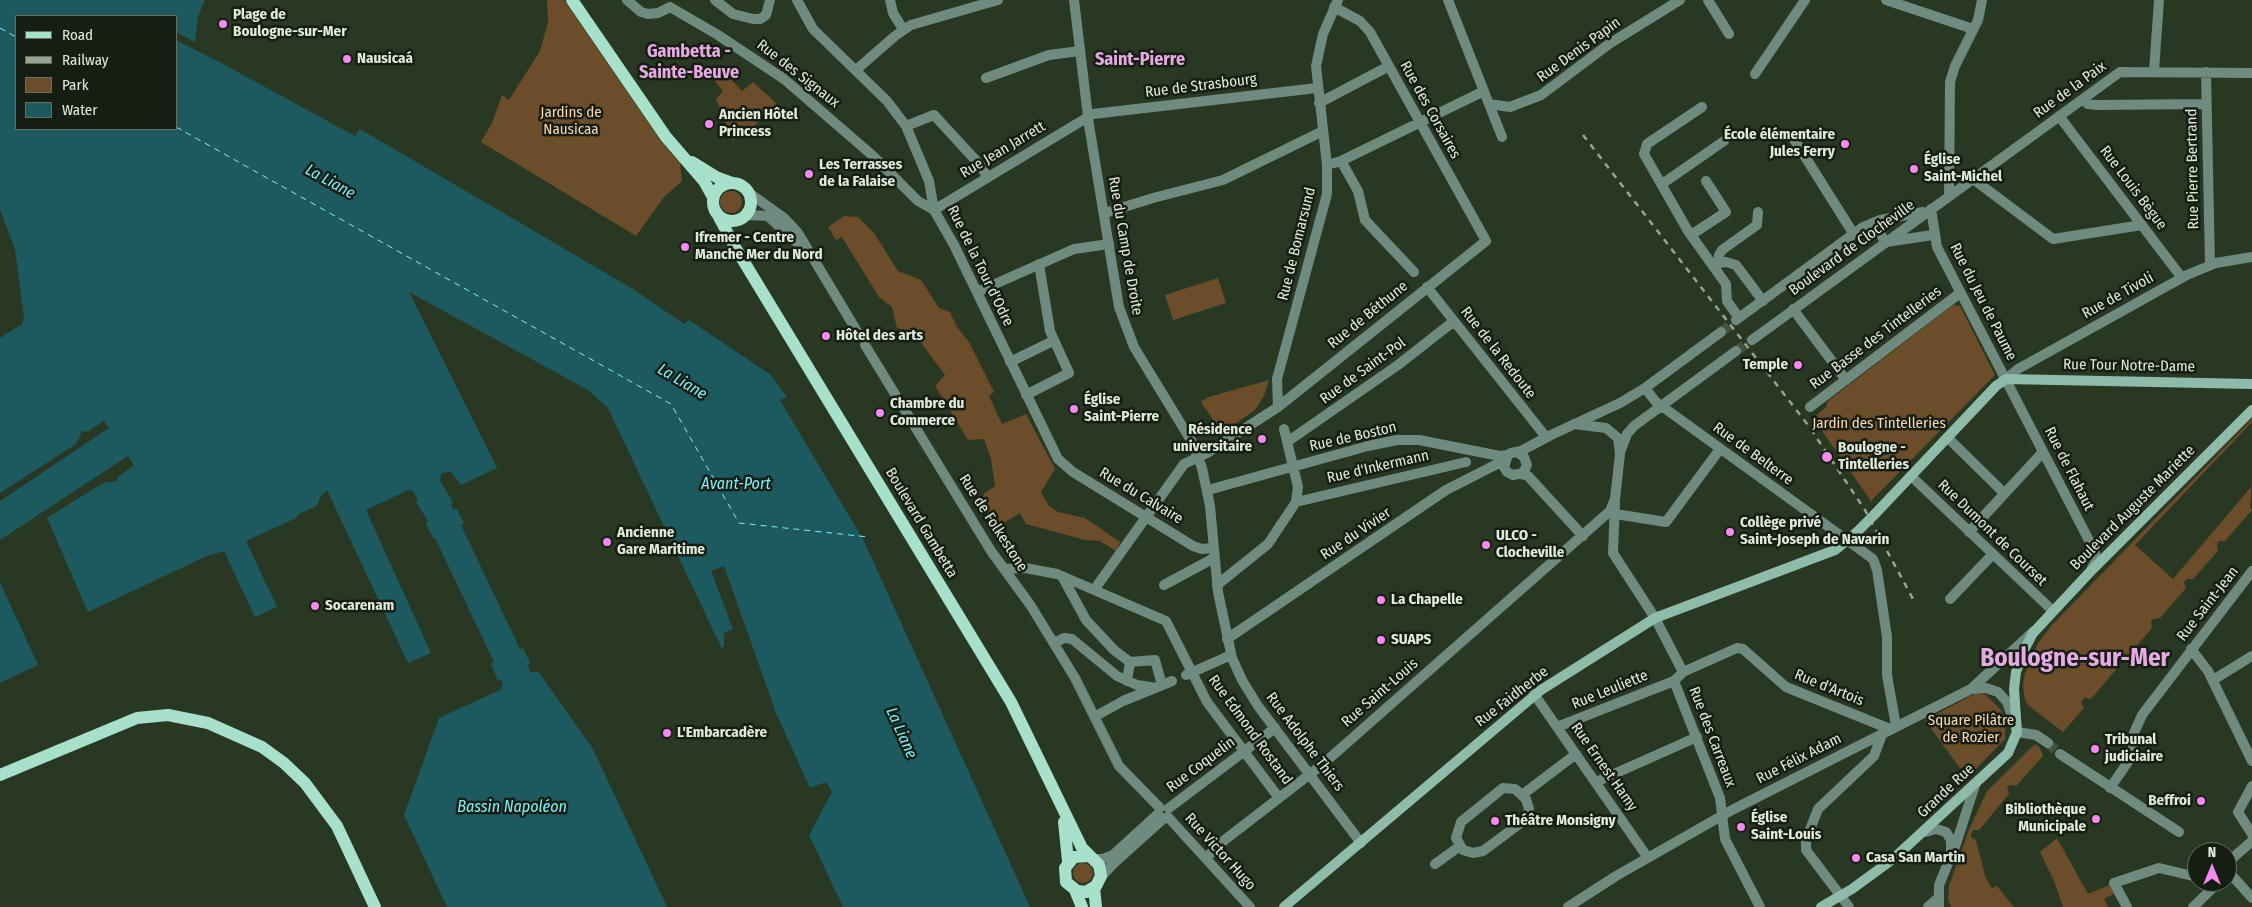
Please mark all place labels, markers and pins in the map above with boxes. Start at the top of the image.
place label: Plage de Boulogne-sur-Mer [233,6,347,41]
marker: Plage de Boulogne-sur-Mer [217,18,229,30]
place label: Nausicaá [357,50,413,68]
marker: Nausicaá [341,53,353,65]
place label: Ancien Hôtel Princess [719,106,798,141]
marker: Ancien Hôtel Princess [703,118,715,130]
place label: École élémentaire Jules Ferry [1724,126,1835,161]
marker: École élémentaire Jules Ferry [1839,138,1851,150]
place label: Église Saint-Michel [1924,151,2002,186]
place label: Les Terrasses de la Falaise [819,156,902,191]
marker: Église Saint-Michel [1908,163,1920,175]
marker: Les Terrasses de la Falaise [803,168,815,180]
place label: Ifremer - Centre Manche Mer du Nord [695,229,823,264]
marker: Ifremer - Centre Manche Mer du Nord [679,241,691,253]
place label: Hôtel des arts [836,327,923,345]
marker: Hôtel des arts [820,330,832,342]
place label: Temple [1743,356,1788,374]
marker: Temple [1792,359,1804,371]
place label: Église Saint-Pierre [1084,391,1159,426]
place label: Chambre du Commerce [890,395,964,430]
marker: Église Saint-Pierre [1068,403,1080,415]
marker: Chambre du Commerce [874,407,886,419]
place label: Résidence universitaire [1173,421,1252,456]
marker: Résidence universitaire [1256,433,1268,445]
place label: Boulogne - Tintelleries [1838,439,1909,474]
marker: Boulogne - Tintelleries [1820,450,1834,464]
place label: Collège privé Saint-Joseph de Navarin [1740,514,1889,549]
place label: Ancienne Gare Maritime [617,524,705,559]
marker: Collège privé Saint-Joseph de Navarin [1724,526,1736,538]
place label: ULCO - Clocheville [1496,527,1564,562]
marker: Ancienne Gare Maritime [601,536,613,548]
marker: ULCO - Clocheville [1480,539,1492,551]
place label: La Chapelle [1391,591,1463,609]
marker: La Chapelle [1375,594,1387,606]
place label: Socarenam [325,597,394,615]
marker: Socarenam [309,600,321,612]
place label: SUAPS [1391,631,1431,649]
marker: SUAPS [1375,634,1387,646]
place label: L'Embarcadère [677,724,767,742]
marker: L'Embarcadère [661,727,673,739]
place label: Tribunal judiciaire [2105,731,2163,766]
marker: Tribunal judiciaire [2089,743,2101,755]
place label: Beffroi [2148,792,2191,810]
marker: Beffroi [2195,795,2207,807]
place label: Bibliothèque Municipale [2005,801,2086,836]
place label: Église Saint-Louis [1751,809,1821,844]
place label: Théâtre Monsigny [1505,812,1616,830]
marker: Bibliothèque Municipale [2090,813,2102,825]
marker: Théâtre Monsigny [1489,815,1501,827]
marker: Église Saint-Louis [1735,821,1747,833]
place label: Casa San Martin [1866,849,1965,867]
marker: Casa San Martin [1850,852,1862,864]

